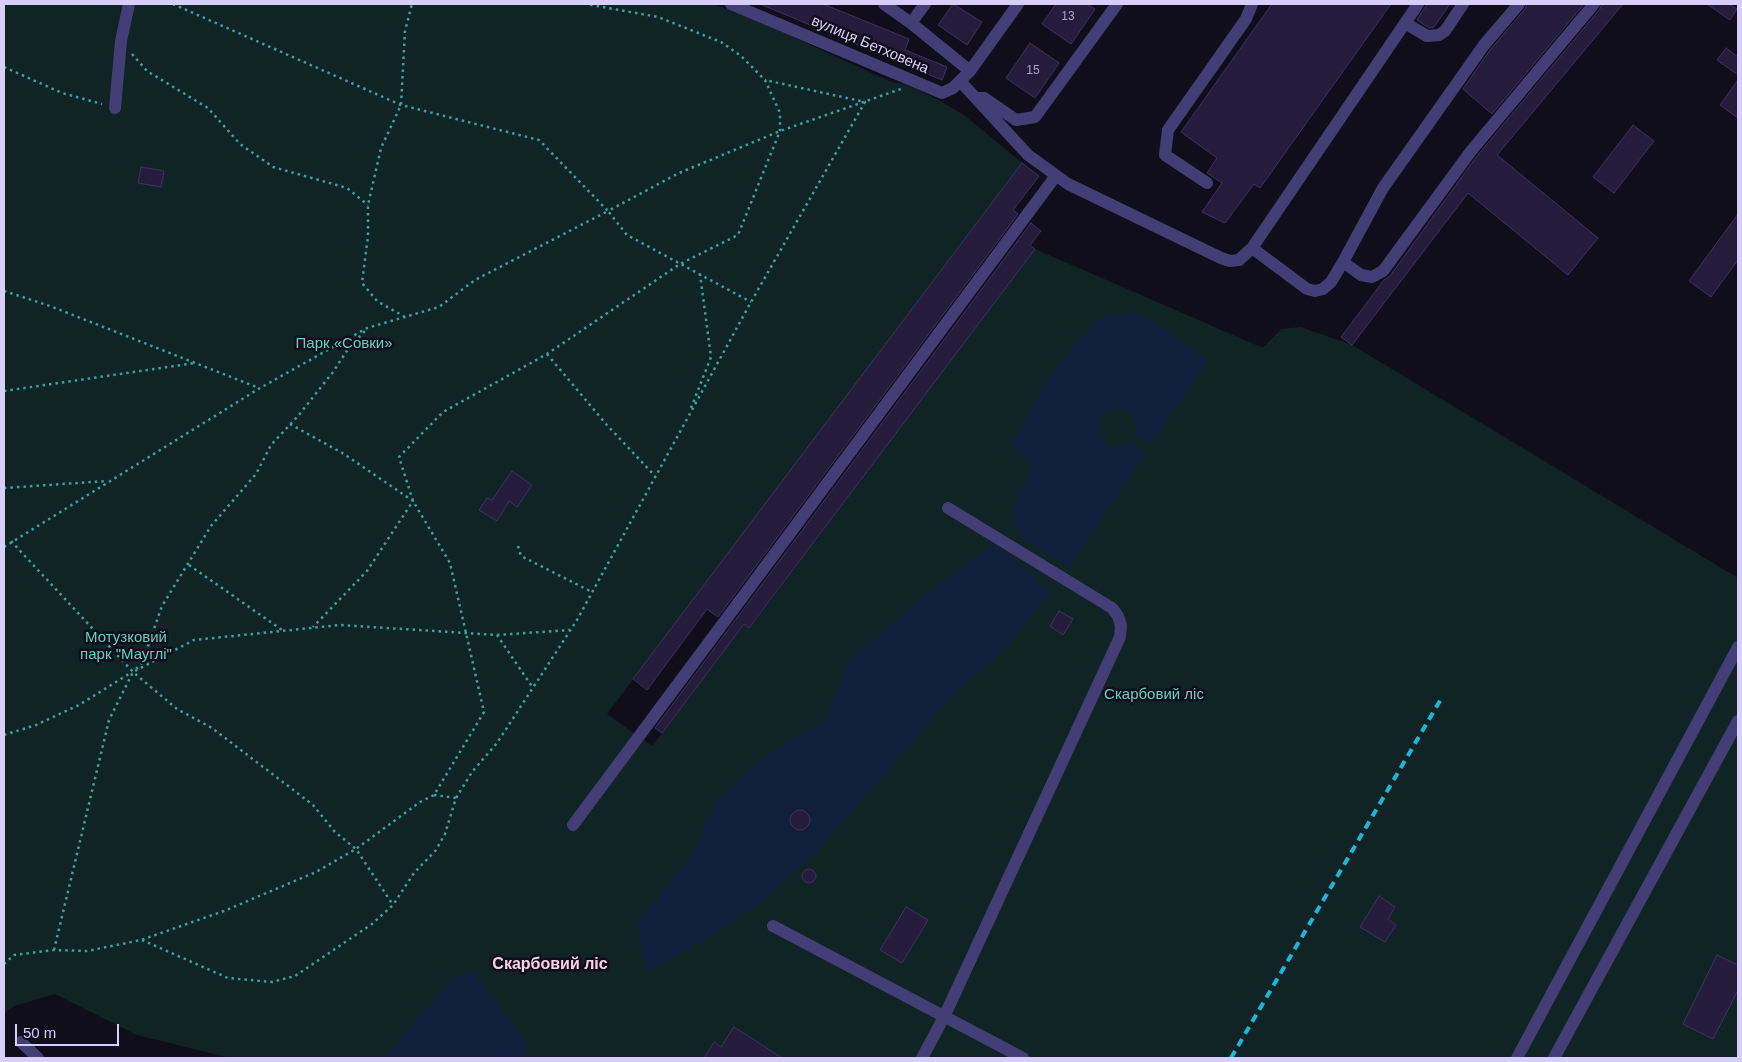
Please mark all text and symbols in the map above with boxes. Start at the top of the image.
house number: 13 [1061,10,1075,24]
street label: вулиця Бетховена [809,12,931,78]
house number: 15 [1026,64,1040,78]
park label: Парк «Совки» [296,335,392,353]
park label: Мотузковий парк "Мауглі" [80,629,172,664]
park label: Скарбовий ліс [1104,686,1204,704]
district label: Скарбовий ліс [492,955,608,975]
scale bar [18,1014,121,1046]
text: 50 m [23,1024,56,1041]

